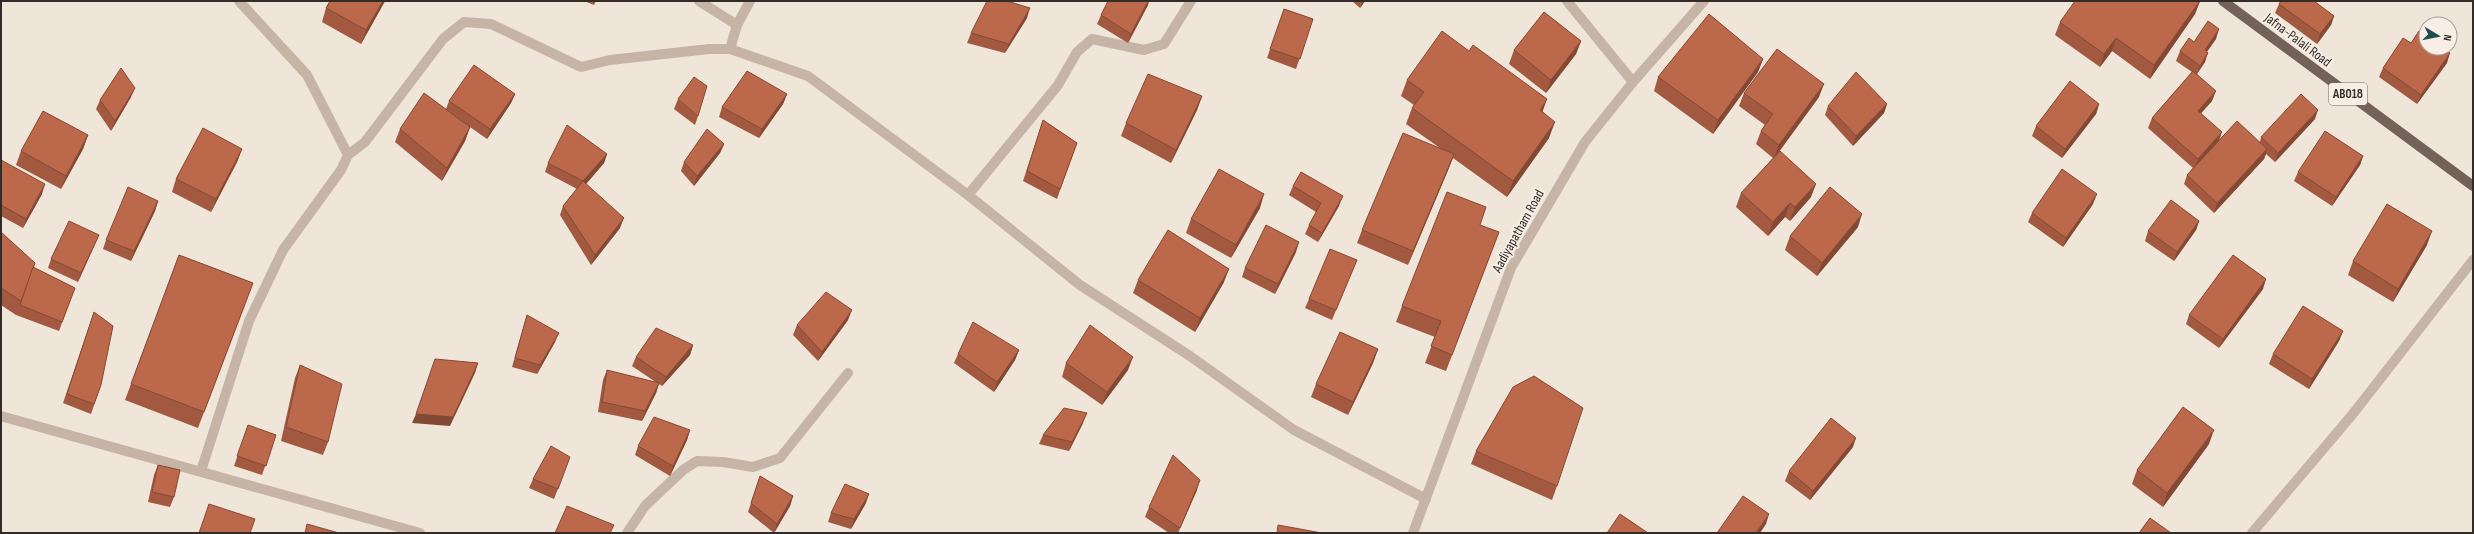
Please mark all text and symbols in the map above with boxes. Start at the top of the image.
street label: Jafna-Palali Road [2261,9,2335,71]
north arrow [2418,16,2458,56]
text: N [2440,34,2454,42]
road number: AB018 [2329,83,2367,105]
street label: Aadiyapatham Road [1488,187,1548,276]

